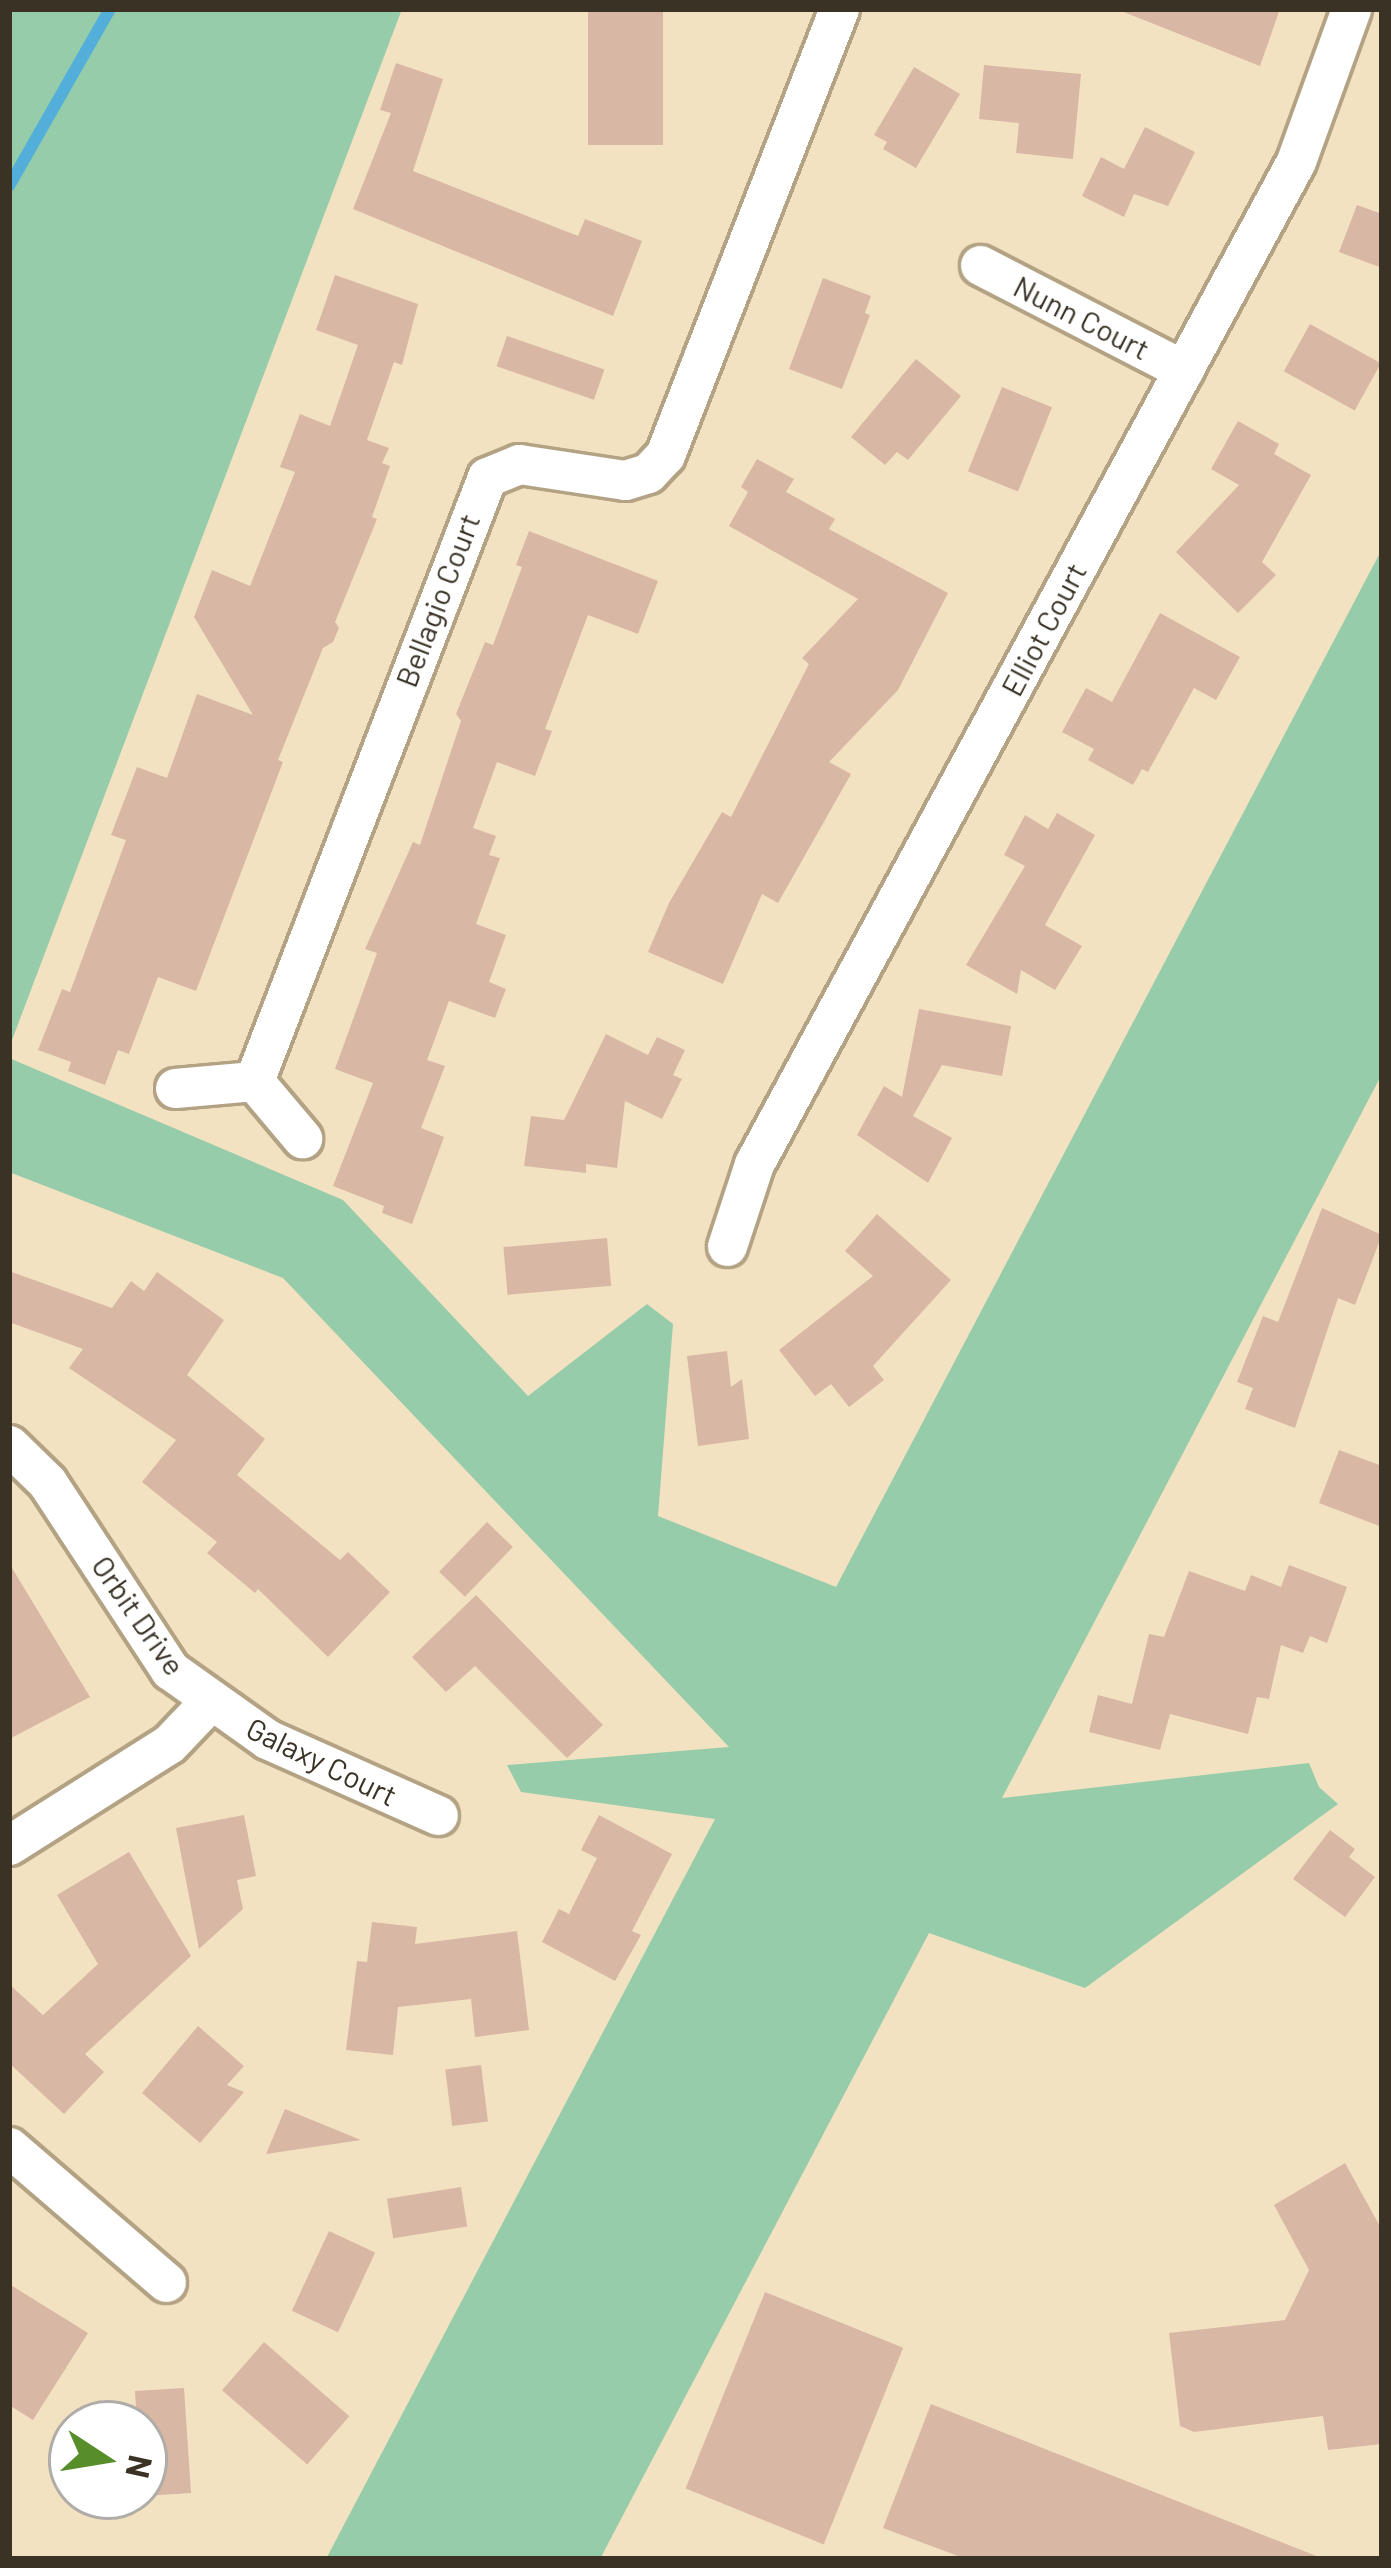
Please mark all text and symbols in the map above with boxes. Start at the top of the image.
street label: Nunn Court [1008,267,1156,367]
street label: Bellagio Court [387,508,487,692]
street label: Elliot Court [993,556,1093,702]
street label: Orbit Drive [85,1548,193,1682]
street label: Galaxy Court [241,1709,403,1813]
north arrow [48,2400,168,2520]
text: N [118,2452,162,2482]

